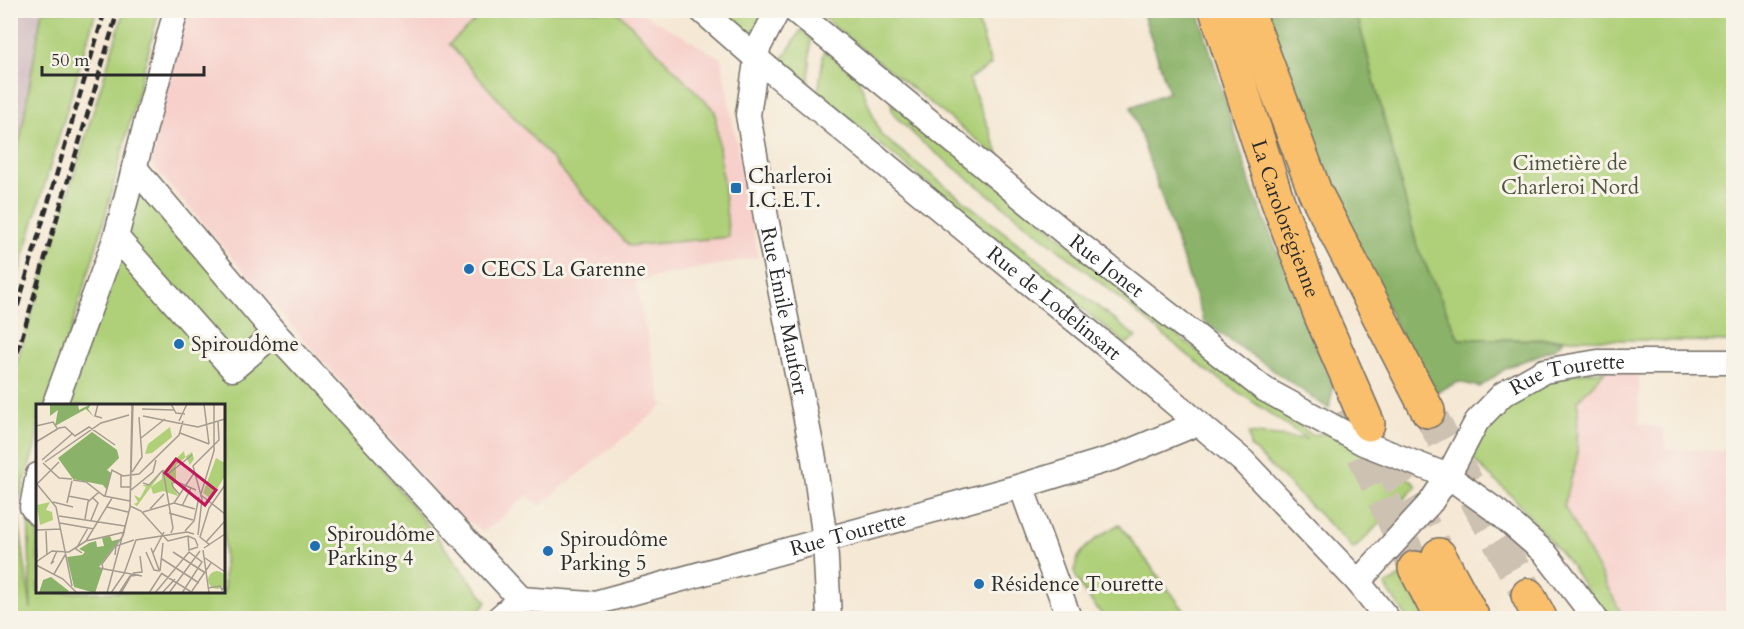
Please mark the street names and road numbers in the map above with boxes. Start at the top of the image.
street label: La Carolorégienne [1244,136,1327,302]
street label: Rue Émile Maufort [753,224,815,398]
street label: Rue Jonet [1063,228,1150,305]
street label: Rue de Lodelinsart [981,240,1128,368]
street label: Rue Tourette [1504,347,1625,403]
street label: Rue Tourette [787,504,910,564]

